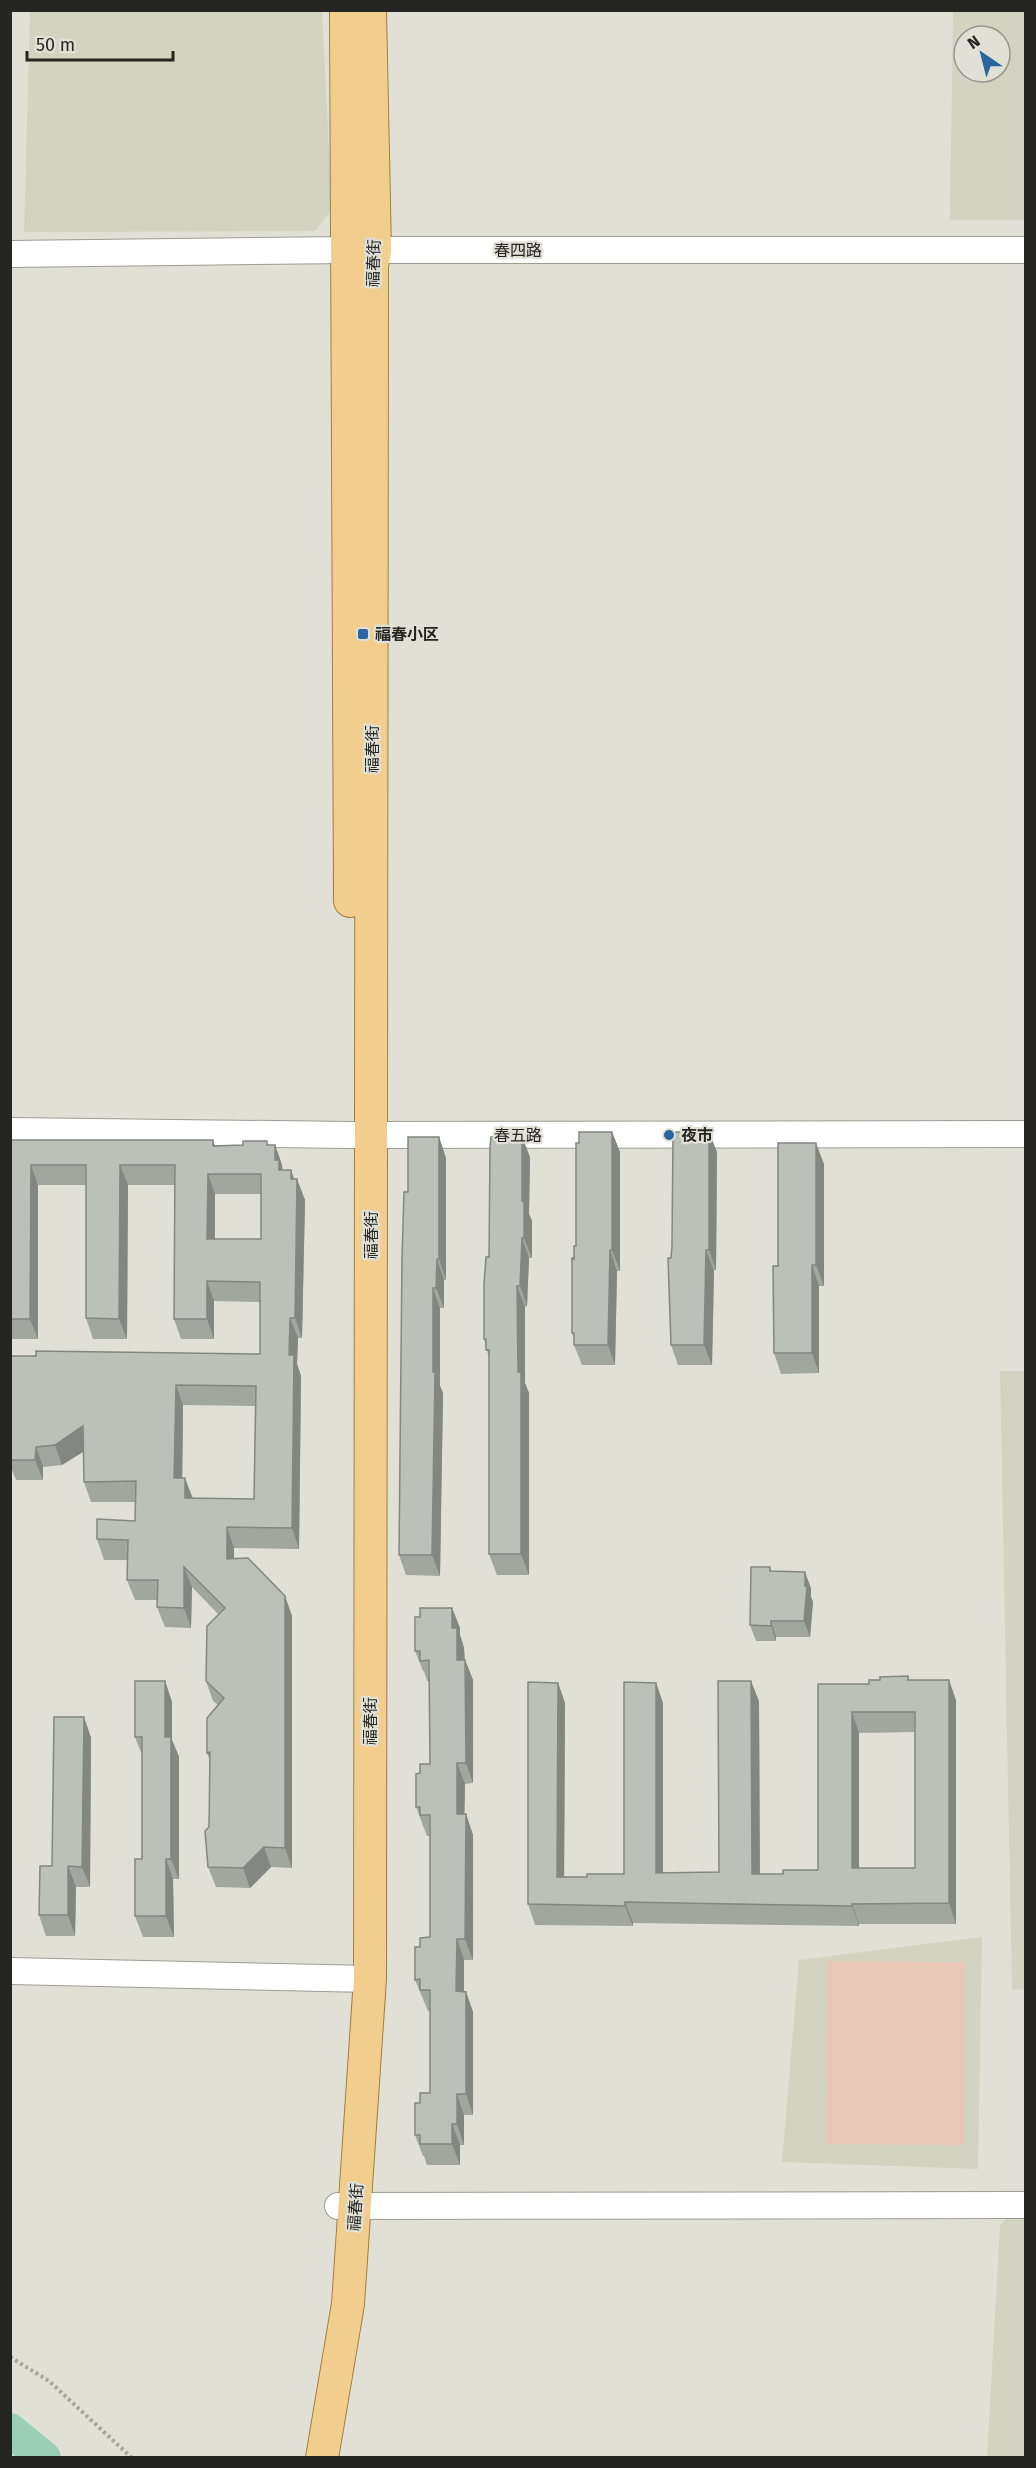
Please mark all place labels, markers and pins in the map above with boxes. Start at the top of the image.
place label: 福春小区 [375,625,439,644]
marker: 福春小区 [356,627,370,641]
place label: 夜市 [681,1126,713,1145]
marker: 夜市 [662,1128,676,1142]

